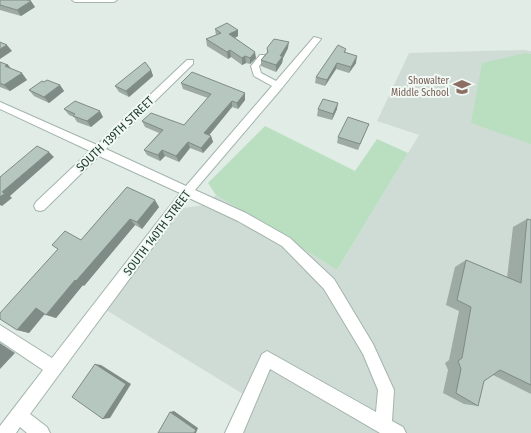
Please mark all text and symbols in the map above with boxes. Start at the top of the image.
place label: Showalter Middle School [391,75,450,99]
school or university icon: Showalter Middle School [452,77,472,97]
street label: SOUTH 139TH STREET [73,93,157,174]
street label: SOUTH 140TH STREET [120,187,194,278]

